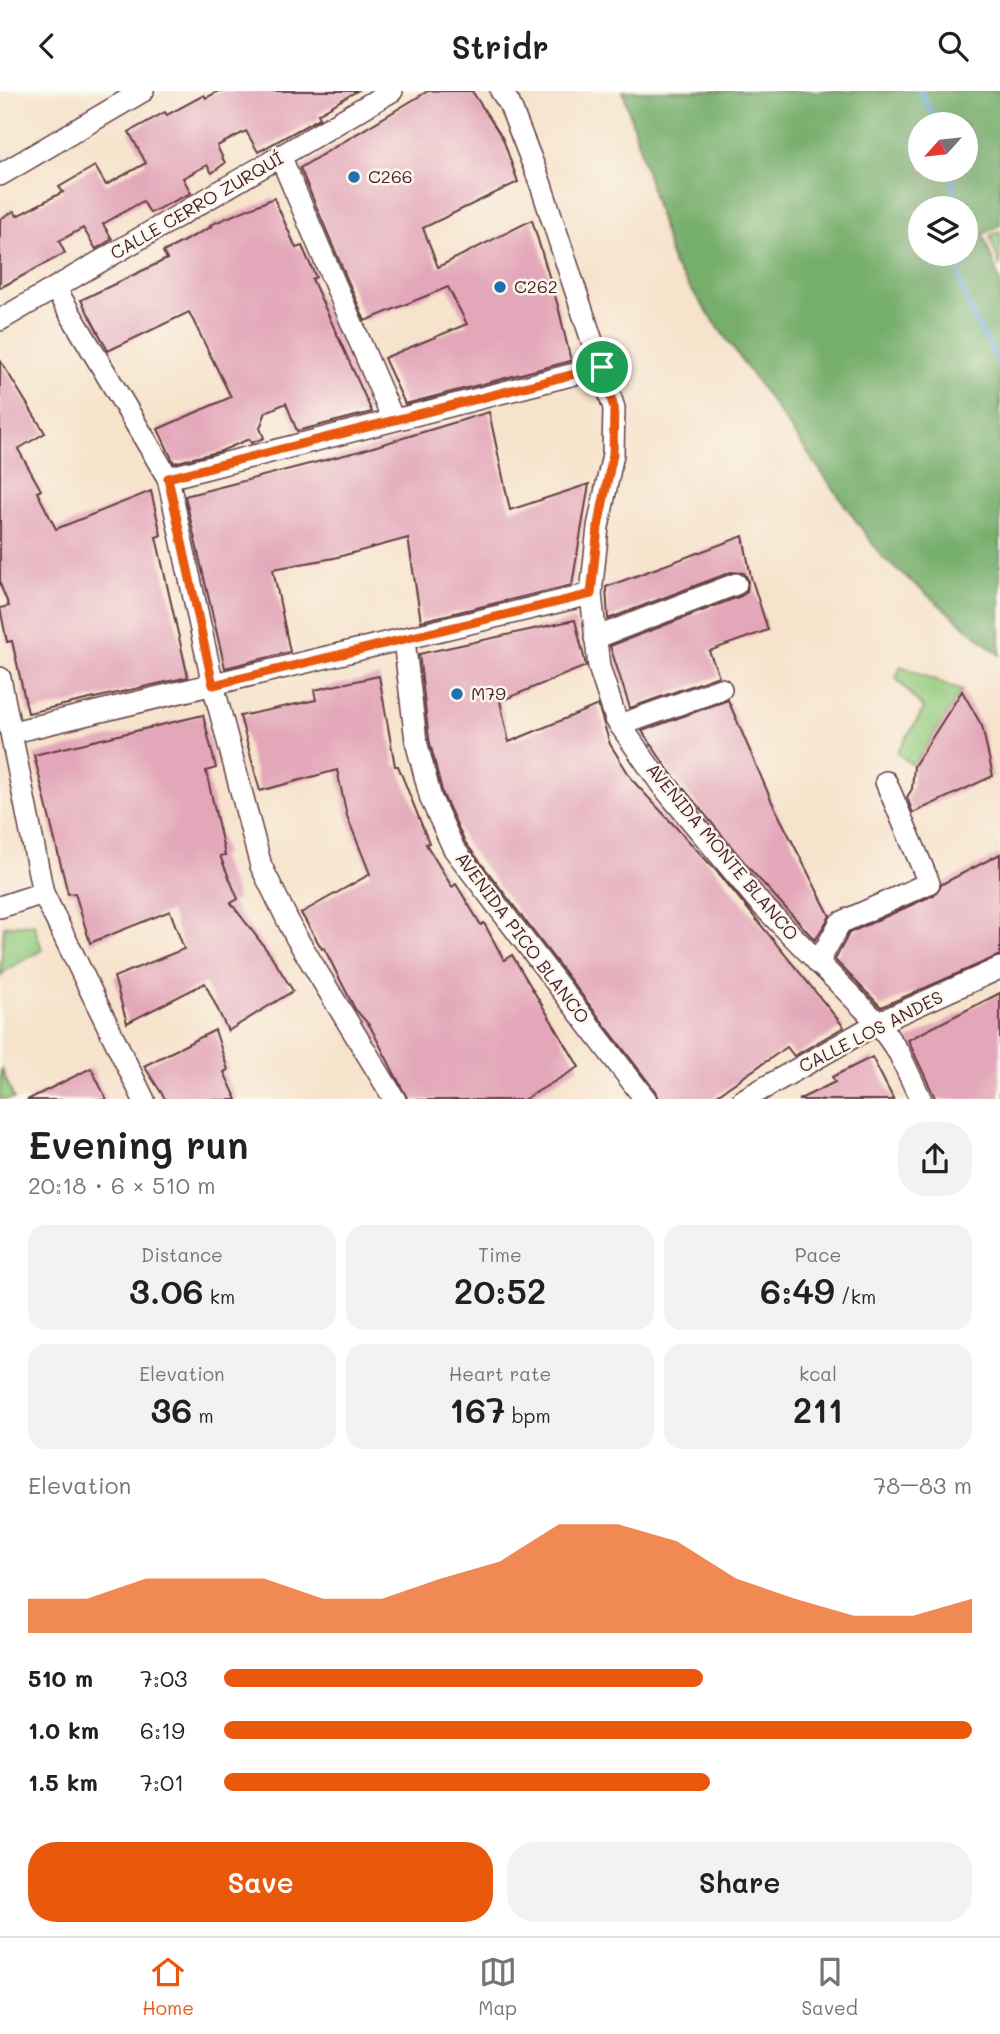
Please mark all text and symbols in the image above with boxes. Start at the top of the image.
text: Stridr [451,25,549,67]
icon: back [28,27,66,65]
icon: search [934,27,972,65]
north arrow [908,112,978,182]
map controls [908,112,978,266]
street label: CALLE CERRO ZURQUÍ [106,146,288,265]
place label: C266 [368,164,413,188]
marker: C266 [346,169,362,185]
button: layers [908,196,978,266]
place label: C262 [514,274,558,298]
marker: C262 [492,279,508,295]
pin [572,337,632,397]
icon: arrive [583,348,621,386]
place label: M79 [471,681,506,705]
marker: M79 [449,686,465,702]
street label: AVENIDA MONTE BLANCO [641,758,804,945]
street label: AVENIDA PICO BLANCO [450,847,595,1028]
street label: CALLE LOS ANDES [794,984,947,1078]
text: Evening run [28,1119,249,1169]
button: share [898,1122,972,1196]
text: 20:18 · 6 × 510 m [28,1170,216,1200]
text: Distance [141,1242,223,1267]
text: Time [478,1242,522,1267]
text: Pace [795,1242,841,1267]
text: 3.06 [129,1267,204,1313]
text: 20:52 [454,1267,546,1313]
text: 6:49 [760,1267,835,1313]
text: km [204,1284,235,1309]
text: /km [835,1284,876,1309]
text: Elevation [139,1361,225,1386]
text: Heart rate [449,1361,551,1386]
text: kcal [799,1361,837,1386]
text: 36 [150,1386,192,1432]
text: 167 [449,1386,506,1432]
text: 211 [793,1386,843,1432]
text: m [192,1403,214,1428]
text: bpm [506,1403,551,1428]
text: Elevation [28,1470,131,1500]
text: 78–83 m [873,1470,972,1500]
text: 510 m [28,1663,93,1693]
text: 7:03 [140,1663,188,1693]
text: 1.0 km [28,1715,99,1745]
text: 6:19 [140,1715,185,1745]
text: 1.5 km [28,1767,98,1797]
text: 7:01 [140,1767,184,1797]
button: Save [28,1842,493,1922]
button: Share [507,1842,972,1922]
tab: Home [142,1953,194,2020]
tab: Map [478,1953,517,2020]
tab: Saved [801,1953,858,2020]

